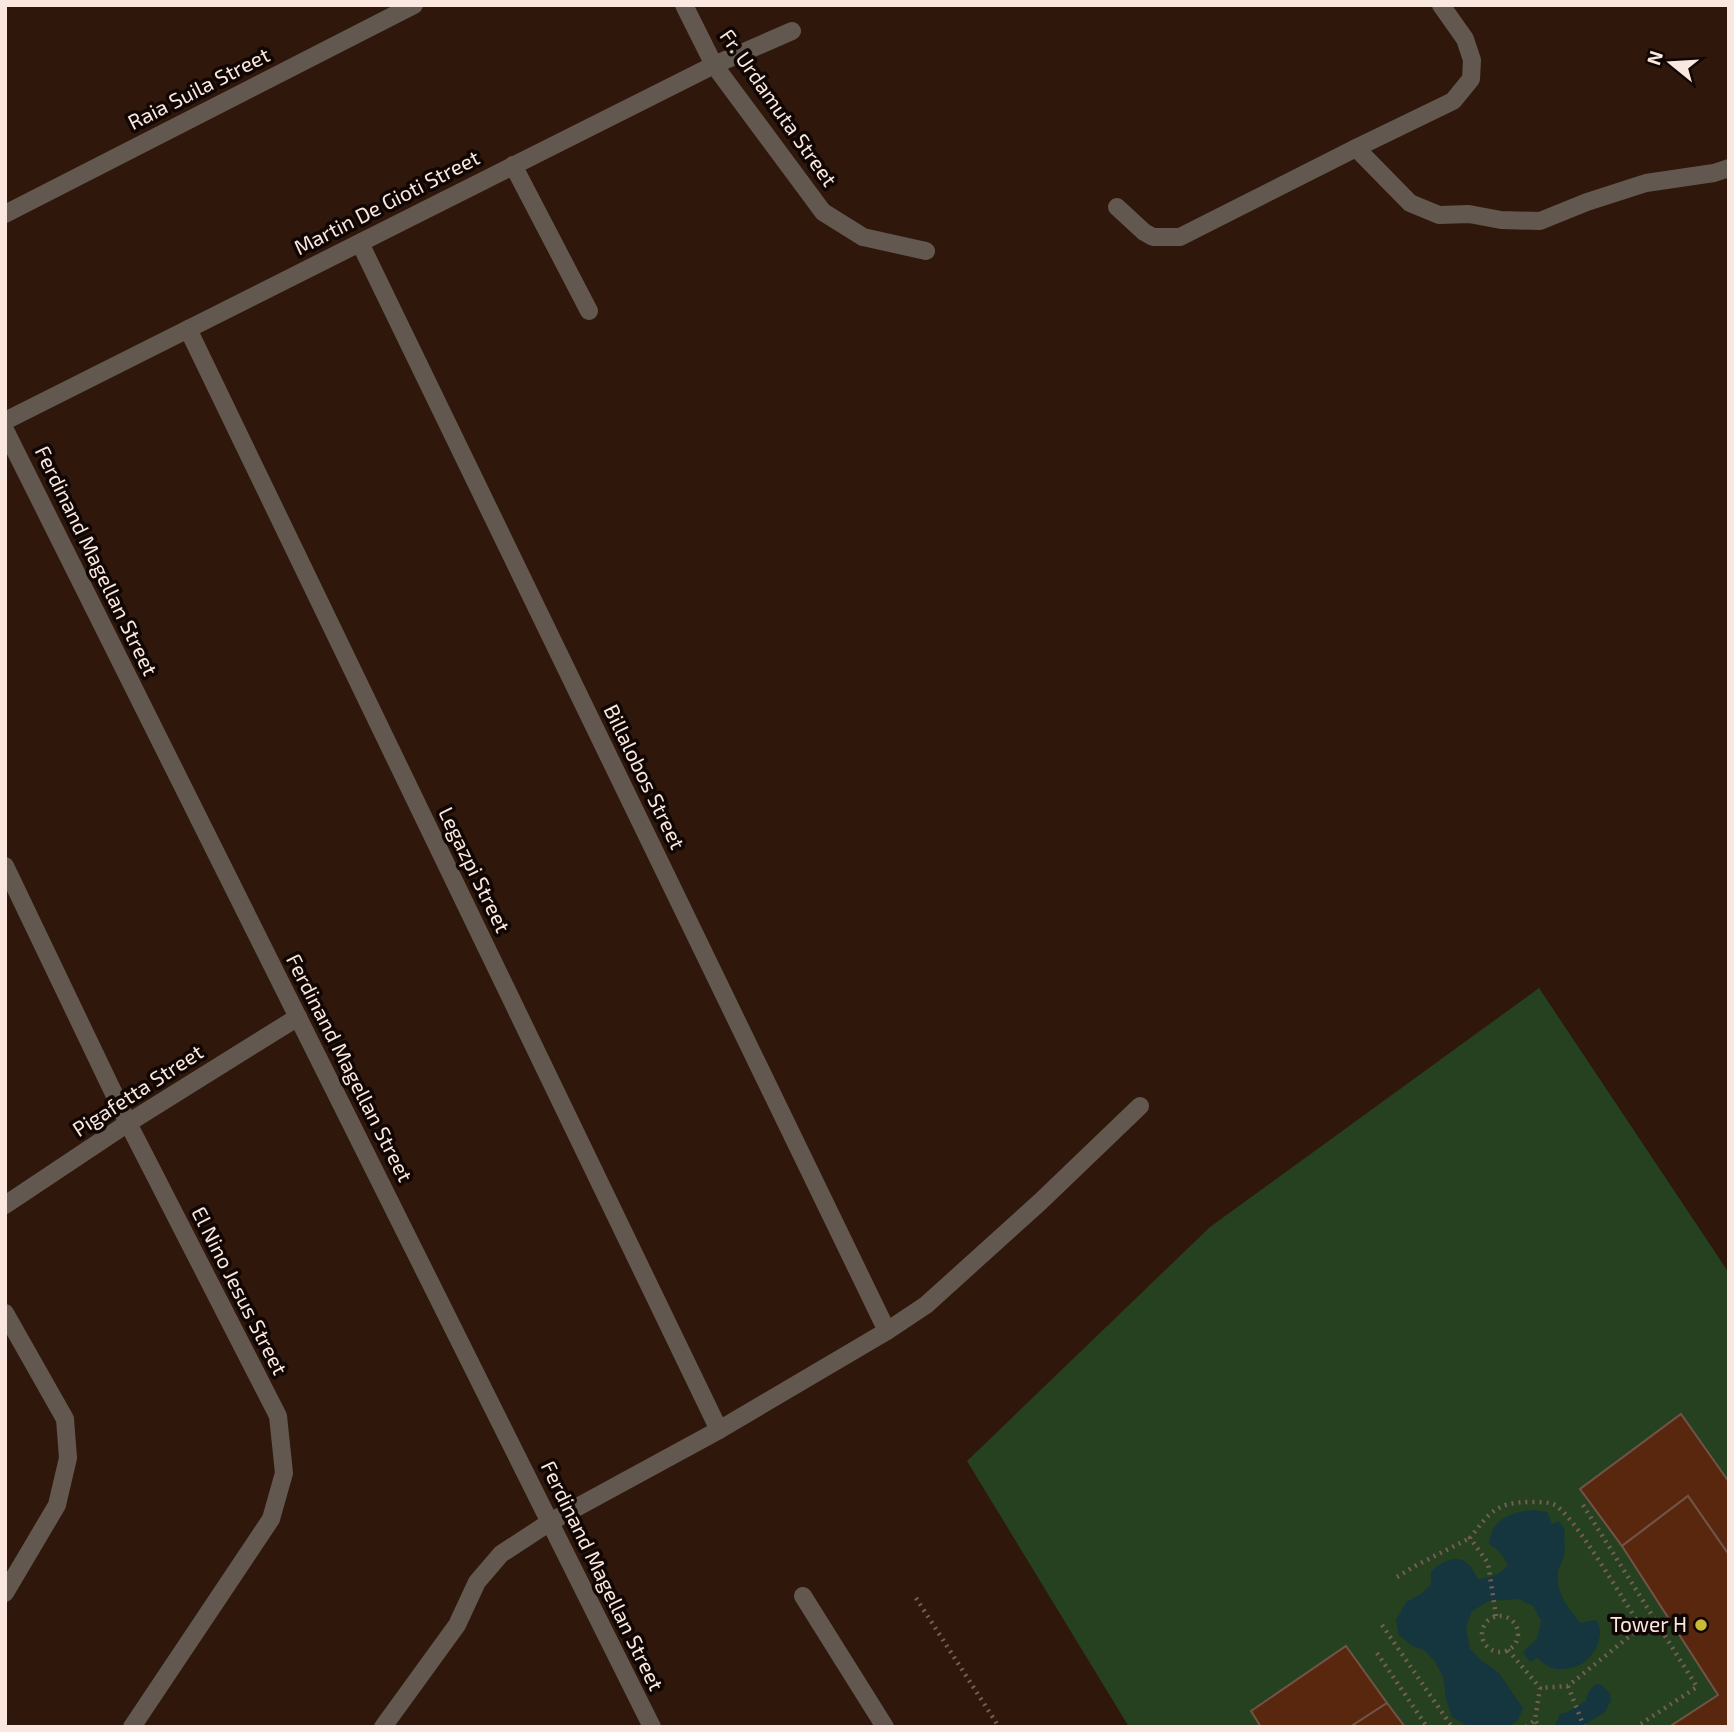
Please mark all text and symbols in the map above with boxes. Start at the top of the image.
street label: Fr. Urdamuta Street [716,24,843,191]
north arrow [1636,28,1706,98]
street label: Raia Suila Street [123,41,273,134]
text: N [1641,48,1667,68]
street label: Martin De Gioti Street [289,144,483,259]
street label: Ferdinand Magellan Street [31,441,164,679]
street label: Billalobos Street [599,700,691,853]
street label: Legazpi Street [434,803,516,936]
street label: Ferdinand Magellan Street [282,949,419,1185]
street label: Pigafetta Street [67,1038,207,1141]
street label: El Nino Jesus Street [187,1202,294,1379]
street label: Ferdinand Magellan Street [537,1456,670,1694]
place label: Tower H [1610,1611,1687,1636]
marker: Tower H [1693,1617,1709,1633]

